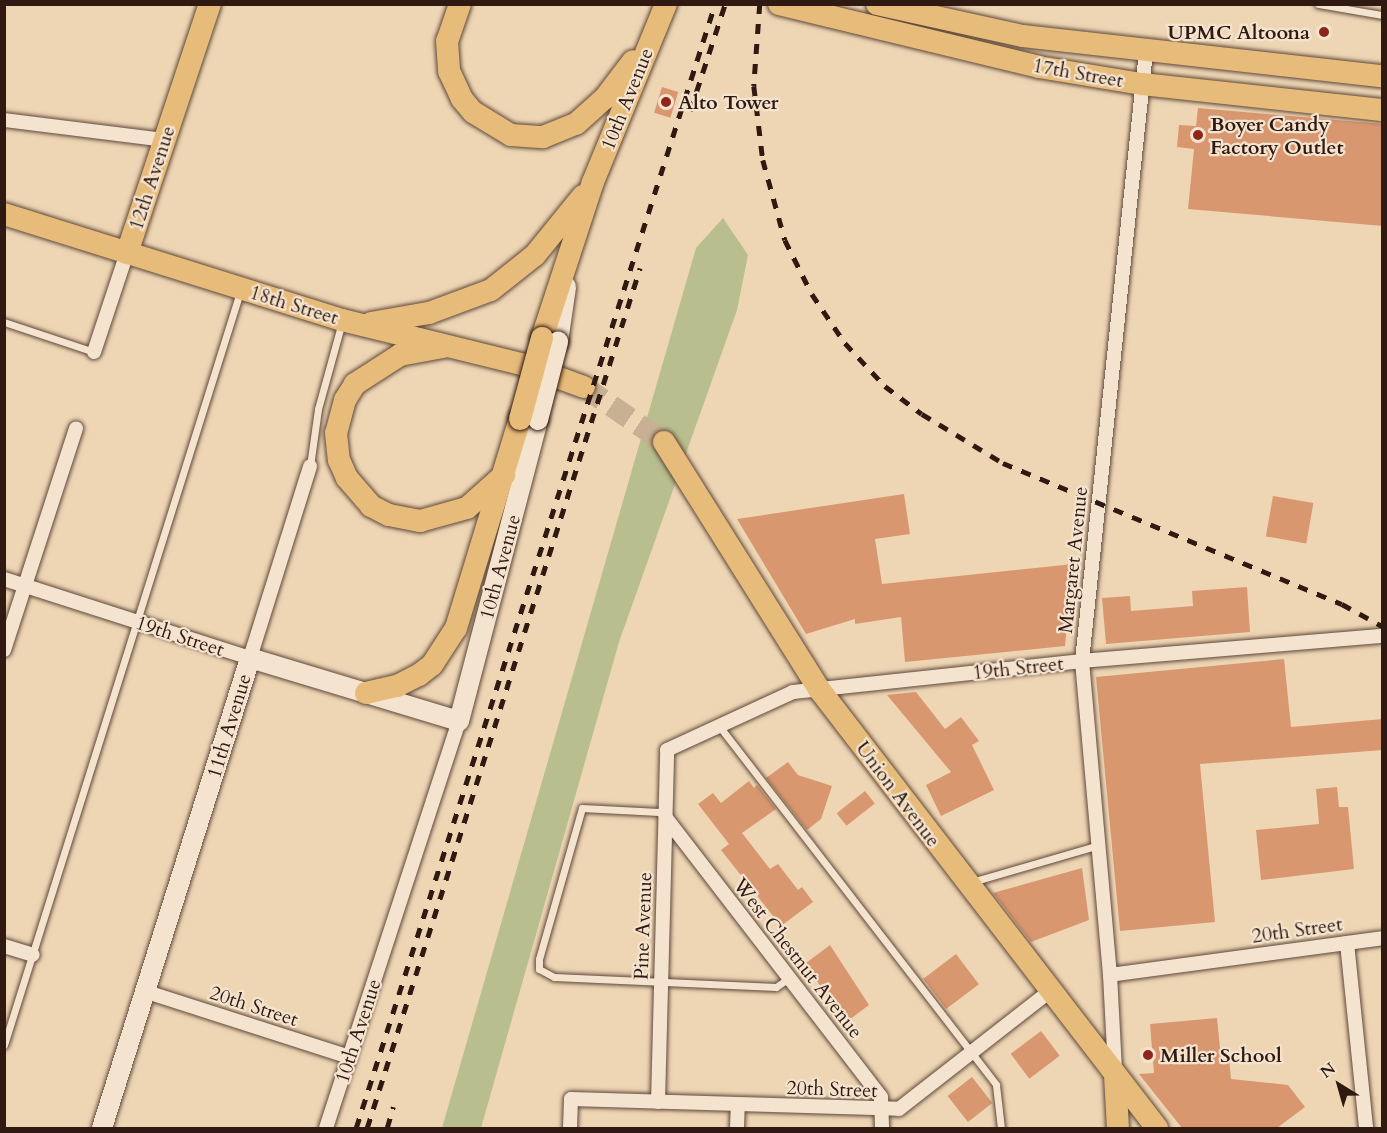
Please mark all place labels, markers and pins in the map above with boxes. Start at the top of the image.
place label: UPMC Altoona [1167,20,1310,44]
marker: UPMC Altoona [1315,23,1333,41]
place label: Alto Tower [678,90,779,114]
marker: Alto Tower [659,95,673,109]
place label: Boyer Candy Factory Outlet [1210,112,1343,159]
marker: Boyer Candy Factory Outlet [1191,128,1205,142]
place label: Miller School [1160,1043,1282,1067]
marker: Miller School [1141,1048,1155,1062]

